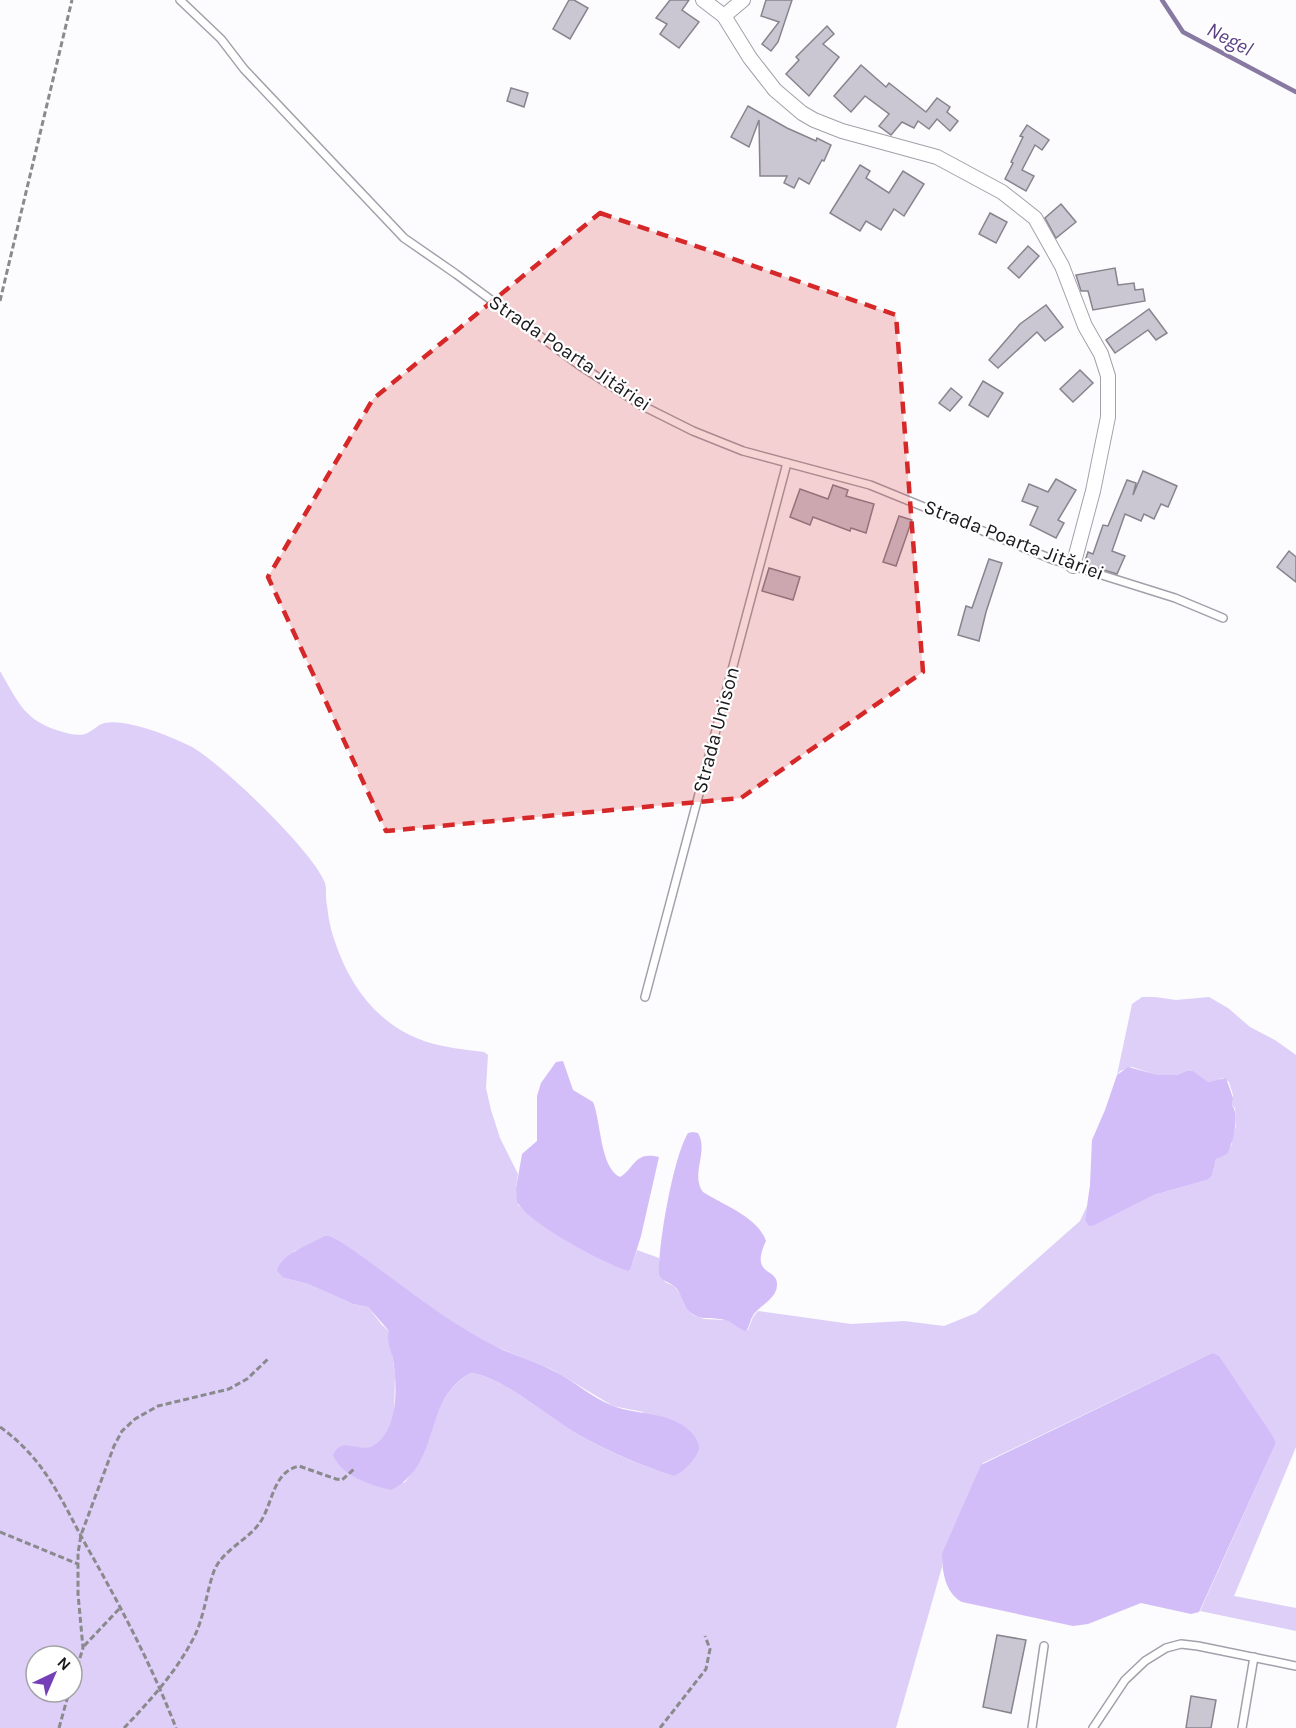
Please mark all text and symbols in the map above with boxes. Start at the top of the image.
water label: Negel [1203,17,1257,61]
street label: Strada Poarta Jităriei [484,290,656,416]
street label: Strada Poarta Jităriei [921,495,1107,585]
street label: Strada Unison [688,664,744,796]
north arrow [24,1644,84,1704]
text: N [53,1653,75,1674]

